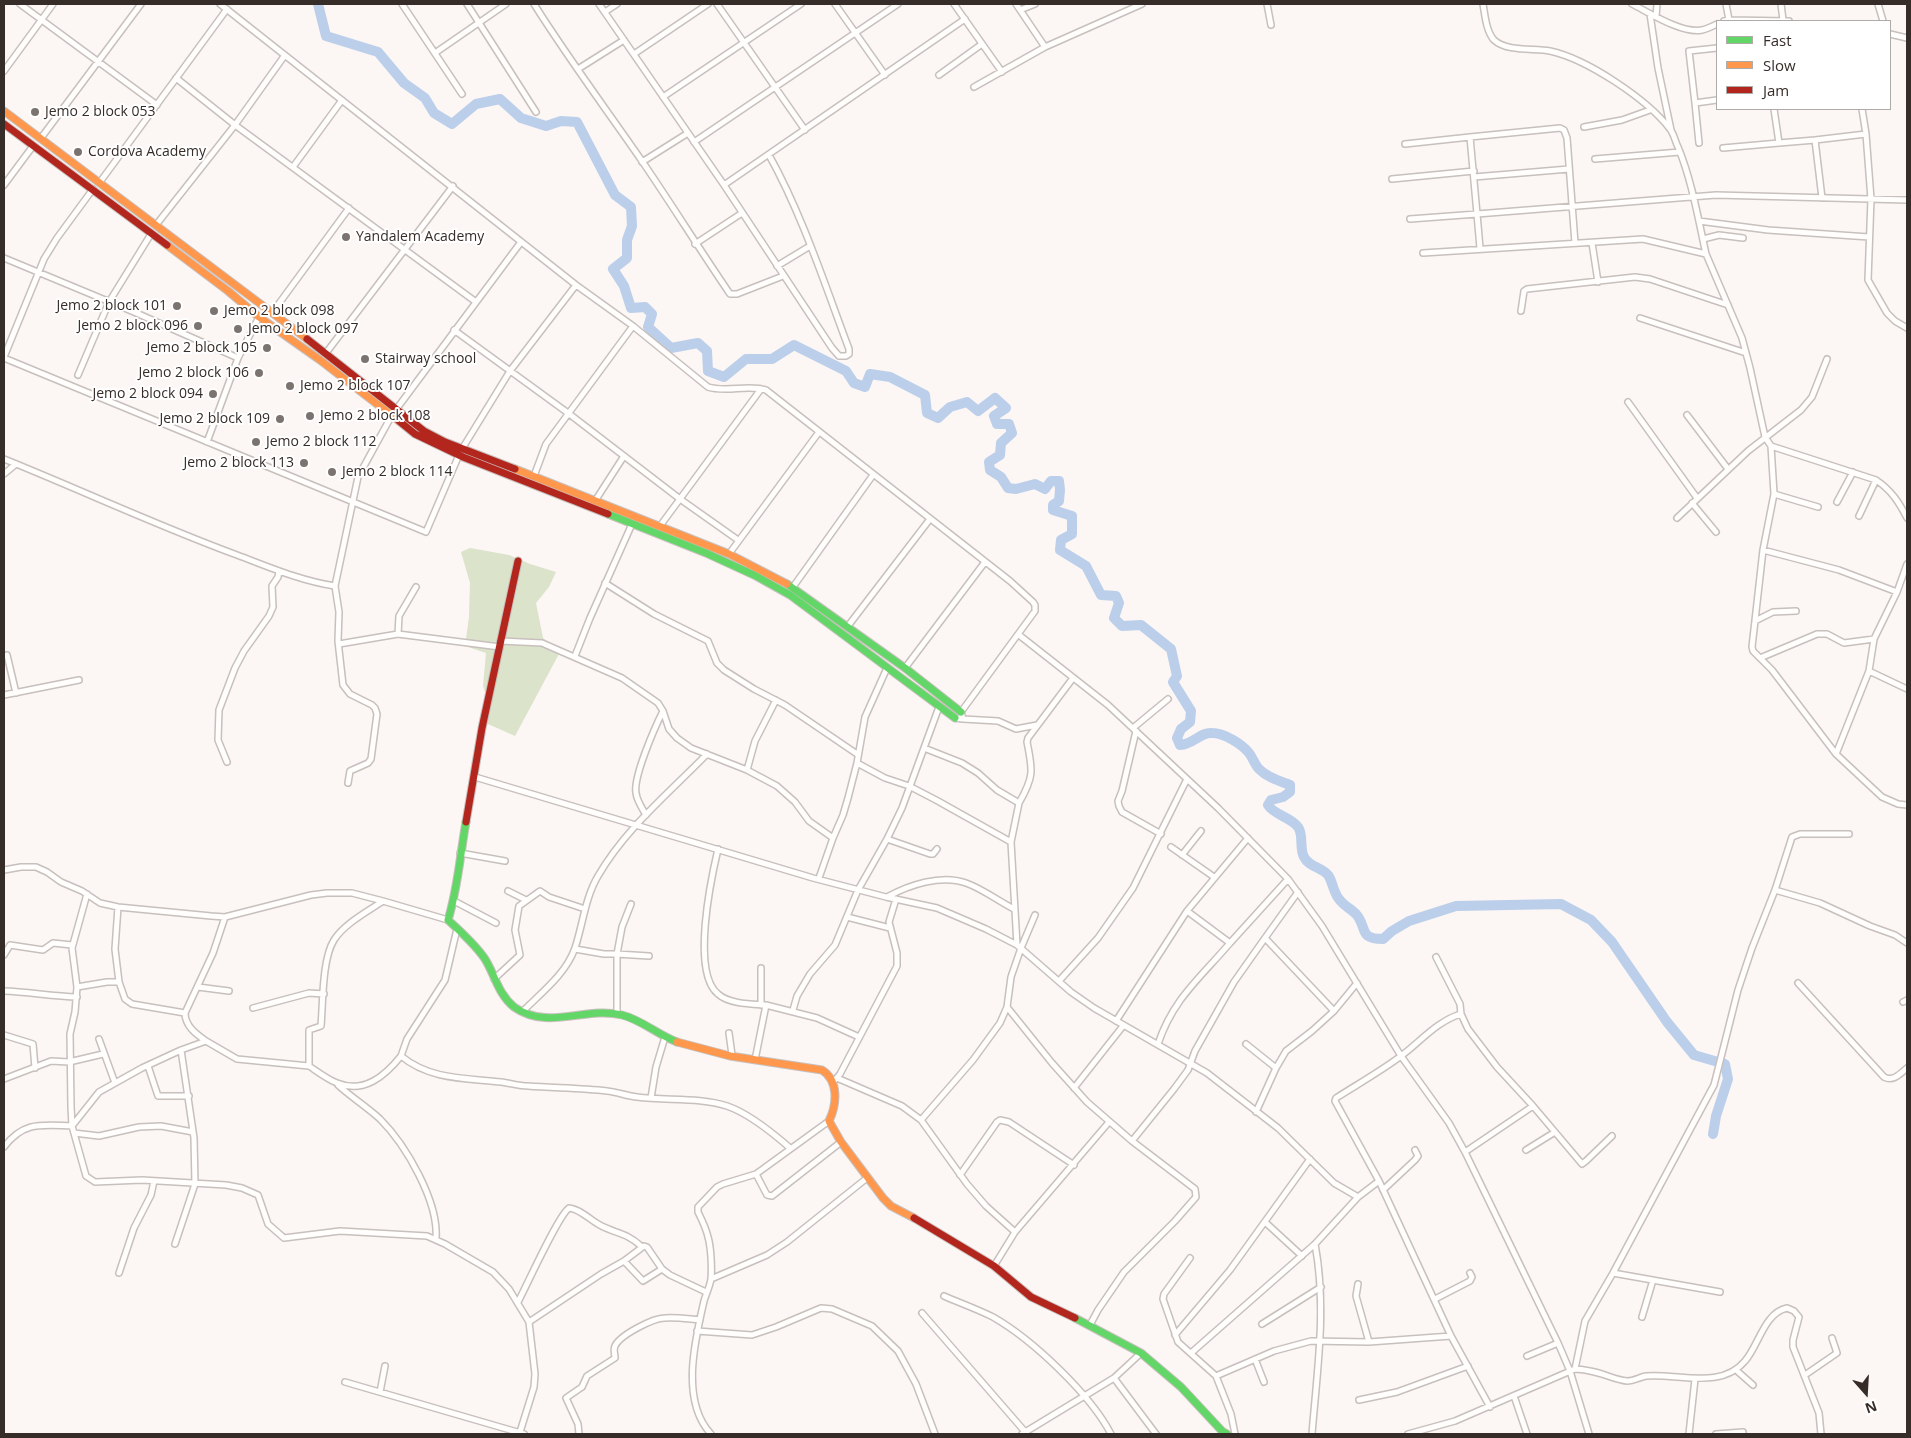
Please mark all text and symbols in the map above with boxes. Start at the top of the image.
legend [1716,20,1891,110]
text: Fast [1763,30,1792,50]
text: Slow [1763,55,1796,75]
text: Jam [1763,80,1789,100]
place label: Jemo 2 block 053 [45,104,156,120]
marker: Jemo 2 block 053 [29,106,41,118]
place label: Cordova Academy [88,144,206,160]
marker: Cordova Academy [72,146,84,158]
place label: Yandalem Academy [356,229,484,245]
marker: Yandalem Academy [340,231,352,243]
place label: Jemo 2 block 101 [56,298,167,314]
marker: Jemo 2 block 101 [171,300,183,312]
place label: Jemo 2 block 098 [224,303,335,319]
marker: Jemo 2 block 098 [208,305,220,317]
place label: Jemo 2 block 096 [77,318,188,334]
marker: Jemo 2 block 096 [192,320,204,332]
place label: Jemo 2 block 097 [248,321,359,337]
marker: Jemo 2 block 097 [232,323,244,335]
place label: Jemo 2 block 105 [146,340,257,356]
marker: Jemo 2 block 105 [261,342,273,354]
place label: Stairway school [375,351,476,367]
marker: Stairway school [359,353,371,365]
place label: Jemo 2 block 106 [138,365,249,381]
marker: Jemo 2 block 106 [253,367,265,379]
place label: Jemo 2 block 107 [300,378,411,394]
marker: Jemo 2 block 107 [284,380,296,392]
place label: Jemo 2 block 094 [92,386,203,402]
marker: Jemo 2 block 094 [207,388,219,400]
place label: Jemo 2 block 108 [320,408,431,424]
marker: Jemo 2 block 108 [304,410,316,422]
place label: Jemo 2 block 109 [159,411,270,427]
marker: Jemo 2 block 109 [274,413,286,425]
place label: Jemo 2 block 112 [266,434,377,450]
marker: Jemo 2 block 112 [250,436,262,448]
place label: Jemo 2 block 113 [183,455,294,471]
marker: Jemo 2 block 113 [298,457,310,469]
place label: Jemo 2 block 114 [342,464,453,480]
marker: Jemo 2 block 114 [326,466,338,478]
north arrow [1841,1368,1891,1418]
text: N [1863,1397,1880,1418]

